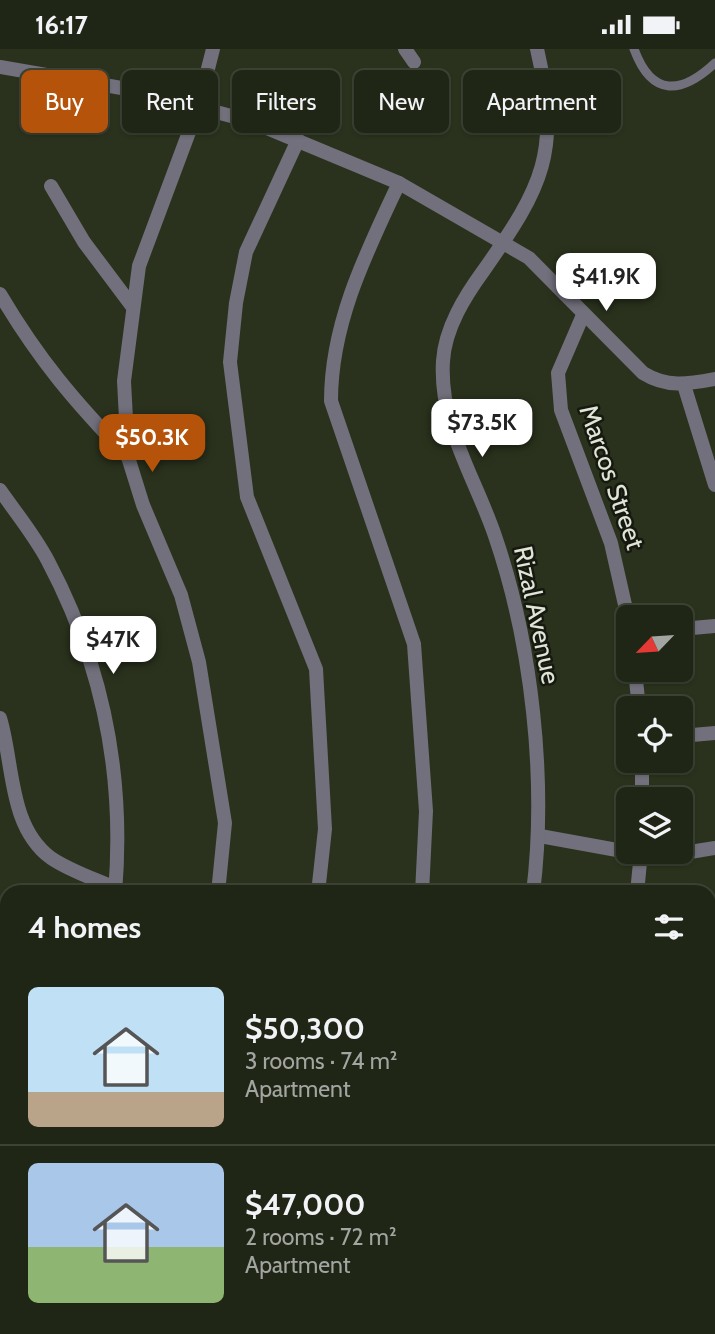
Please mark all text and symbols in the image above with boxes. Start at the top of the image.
text: 16:17 [35,9,88,41]
chip: Buy [21,70,108,133]
chip: Rent [122,70,218,133]
chip: Filters [232,70,340,133]
chip: New [354,70,449,133]
chip: Apartment [463,70,621,133]
pin: $41.9K [549,253,663,313]
text: $41.9K [572,262,640,290]
pin: $73.5K [425,399,539,459]
street label: Marcos Street [572,401,652,554]
text: $73.5K [447,408,517,436]
pin: $50.3K [95,415,209,474]
text: $50.3K [115,423,189,451]
street label: Rizal Avenue [507,543,567,687]
north arrow [616,605,693,683]
map controls [616,605,693,864]
pin: $47K [72,617,154,676]
text: $47K [86,625,140,653]
button: locate [616,696,693,773]
button: layers [616,787,693,864]
icon: filters [650,908,688,946]
text: 4 homes [28,909,141,946]
text: $50,300 [245,1010,365,1047]
icon: home [84,1015,168,1099]
text: 3 rooms · 74 m² [245,1047,397,1075]
text: Apartment [245,1075,350,1103]
text: $47,000 [245,1186,366,1223]
icon: home [84,1191,168,1275]
text: 2 rooms · 72 m² [245,1223,397,1251]
text: Apartment [245,1251,350,1279]

